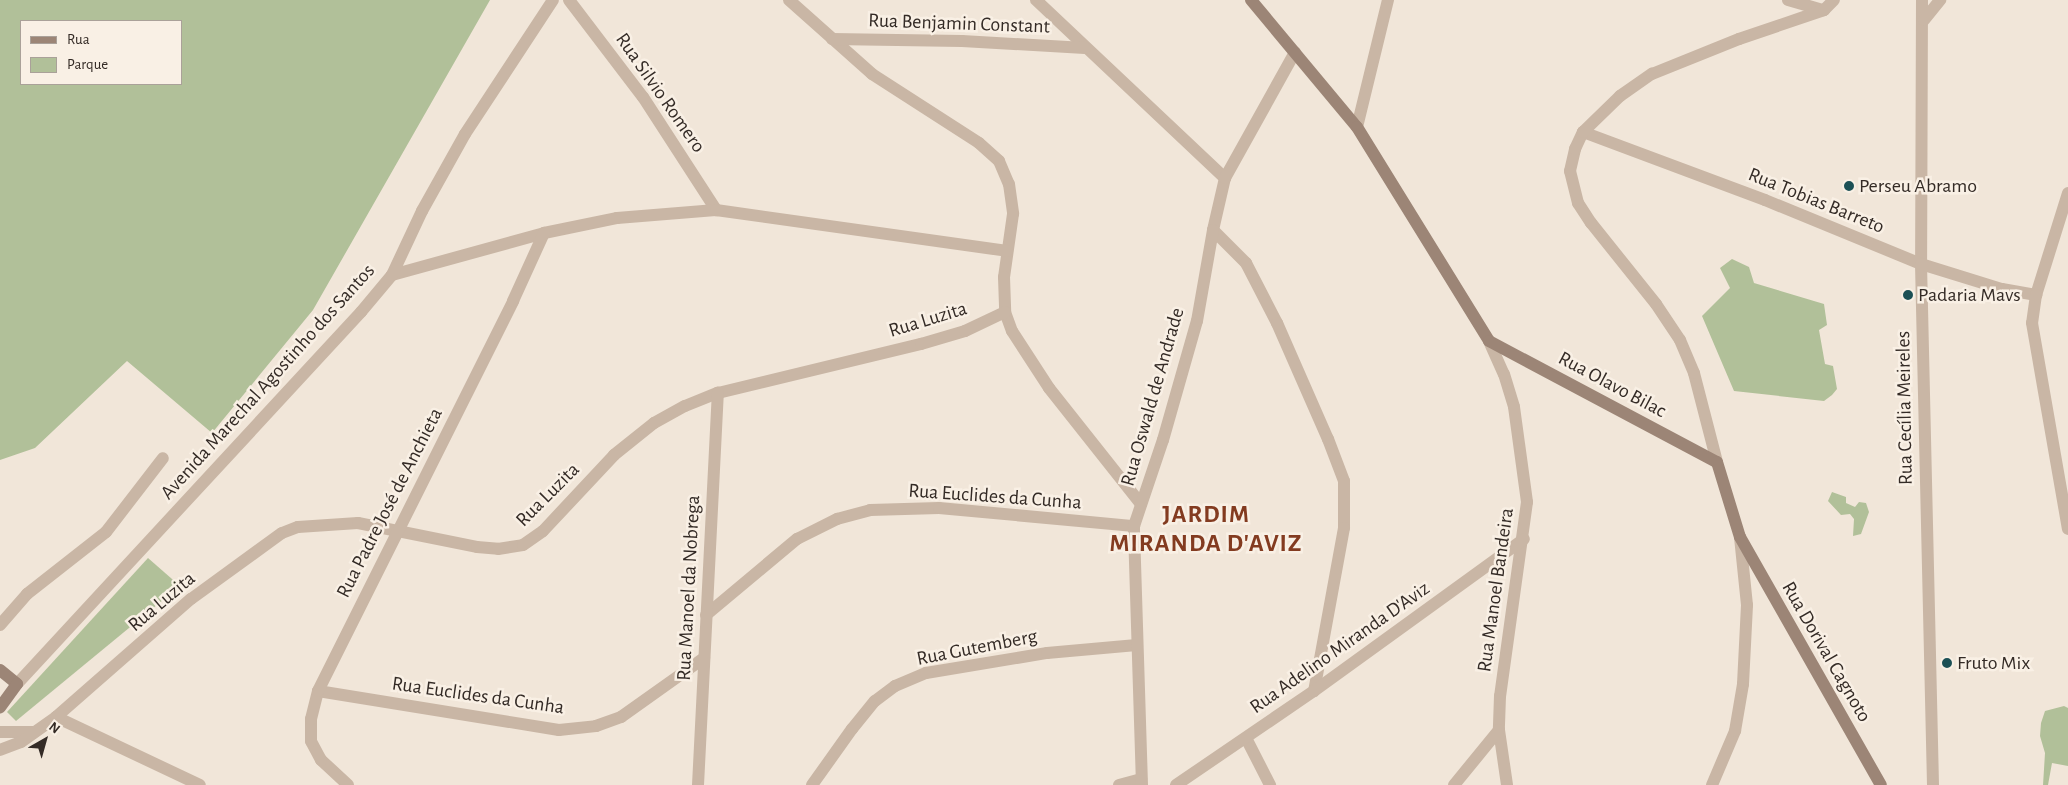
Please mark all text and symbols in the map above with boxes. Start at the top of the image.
street label: Rua Benjamin Constant [868,9,1050,39]
legend [20,20,182,85]
street label: Rua Silvio Romero [610,29,710,157]
text: Rua [67,32,90,47]
text: Parque [67,57,108,72]
street label: Rua Tobias Barreto [1744,163,1888,239]
place label: Perseu Abramo [1859,174,1977,198]
marker: Perseu Abramo [1843,180,1855,192]
street label: Avenida Marechal Agostinho dos Santos [156,259,380,505]
place label: Padaria Mavs [1918,283,2021,307]
marker: Padaria Mavs [1902,289,1914,301]
street label: Rua Luzita [886,297,970,343]
street label: Rua Oswald de Andrade [1116,305,1190,489]
street label: Rua Cecília Meireles [1892,331,1918,485]
street label: Rua Olavo Bilac [1554,347,1670,423]
street label: Rua Padre José de Anchieta [332,404,448,602]
street label: Rua Luzita [511,458,585,532]
street label: Rua Euclides da Cunha [908,479,1082,515]
street label: Rua Manoel da Nobrega [672,495,706,681]
district label: JARDIM MIRANDA D'AVIZ [1108,501,1304,560]
street label: Rua Manoel Bandeira [1473,506,1519,674]
street label: Rua Luzita [123,567,201,637]
street label: Rua Adelino Miranda D'Aviz [1245,577,1435,719]
street label: Rua Dorival Cagnoto [1776,577,1876,727]
street label: Rua Gutemberg [915,625,1039,671]
place label: Fruto Mix [1957,651,2030,675]
marker: Fruto Mix [1941,657,1953,669]
street label: Rua Euclides da Cunha [390,672,566,720]
north arrow [20,715,70,765]
text: N [46,720,62,737]

